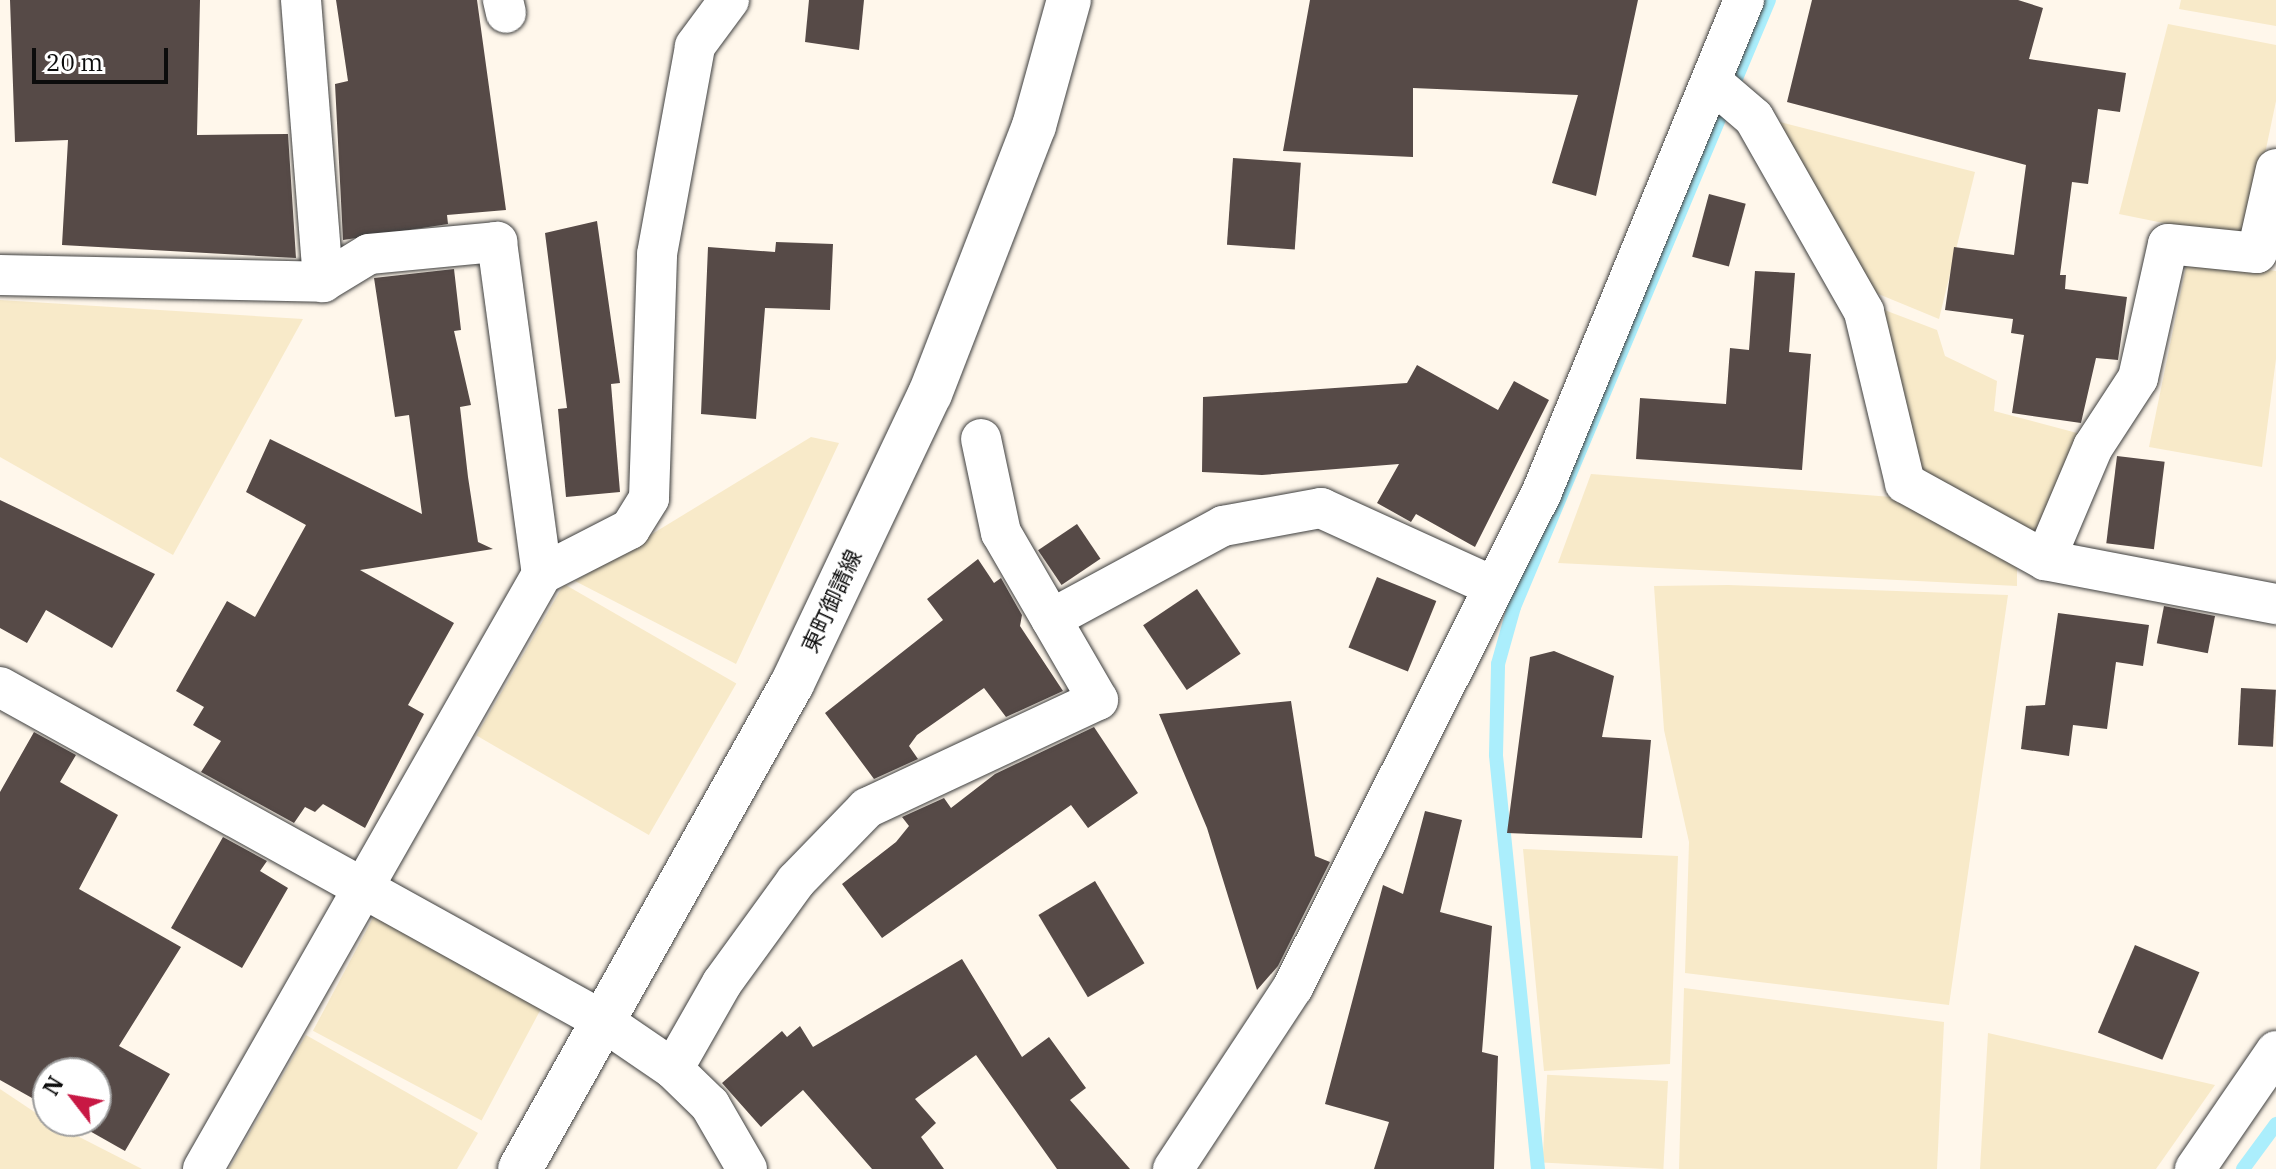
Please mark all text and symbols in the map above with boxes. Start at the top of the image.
scale bar [36,32,172,82]
text: 20 m [46,46,103,78]
street label: 東町御請線 [796,546,866,656]
north arrow [32,1057,112,1137]
text: N [36,1070,70,1100]

